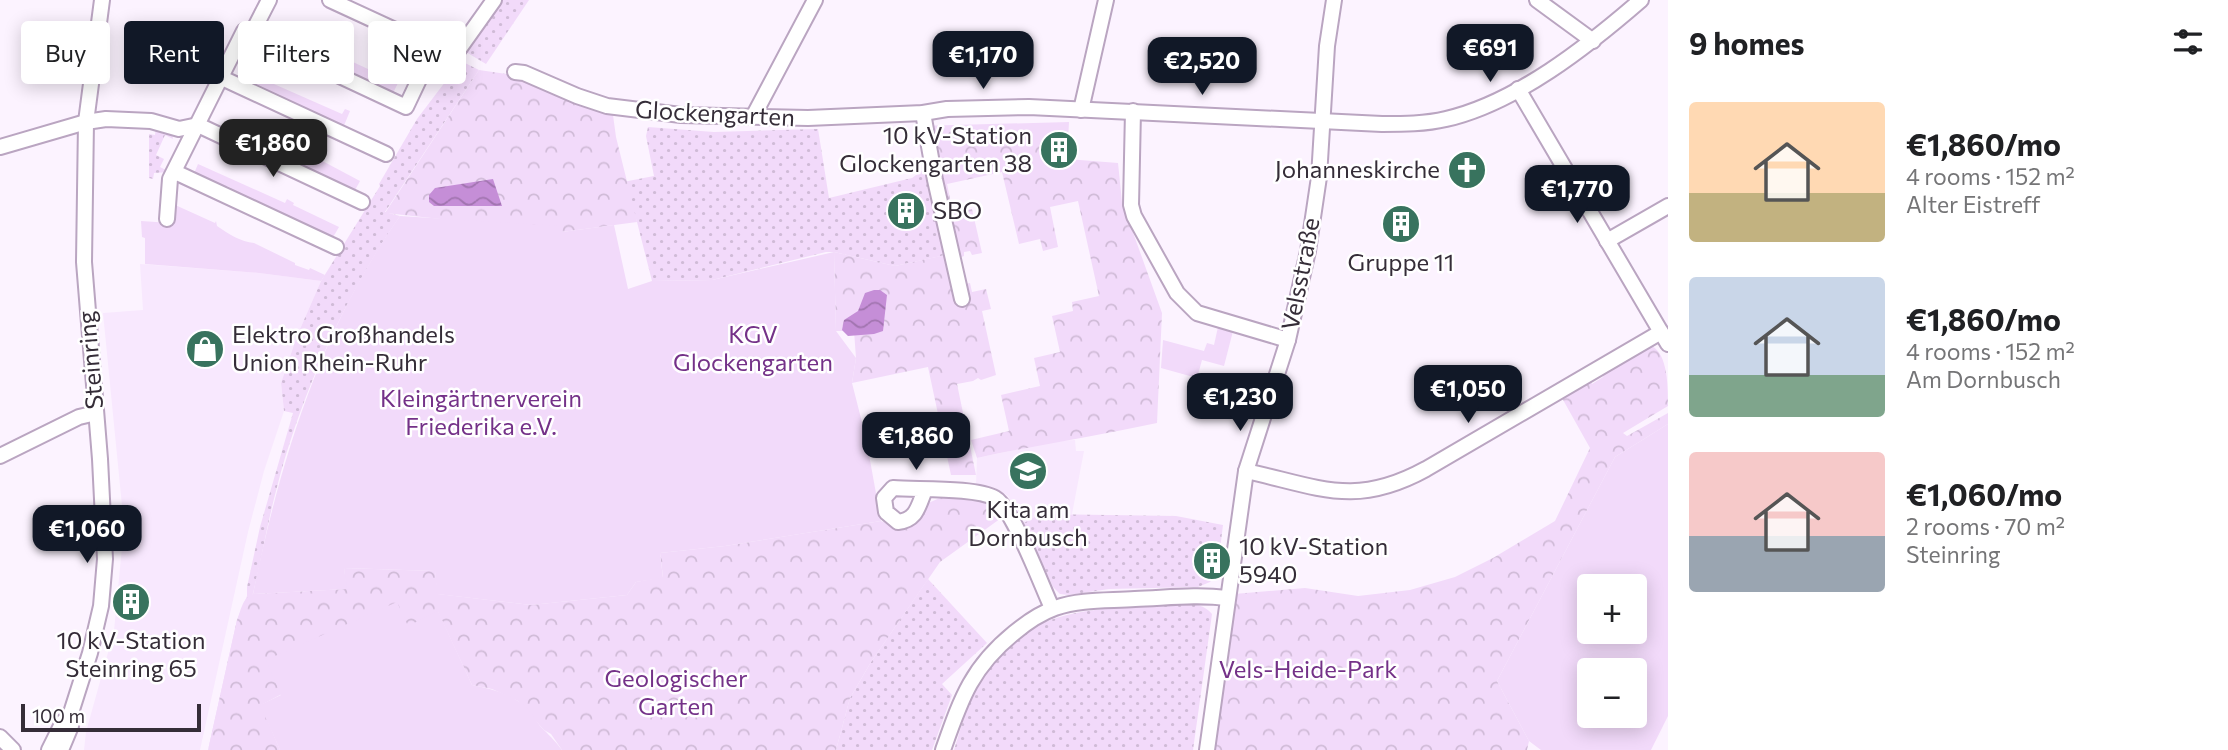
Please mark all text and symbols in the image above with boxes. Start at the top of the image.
chip: Buy [21,21,110,84]
chip: Rent [124,21,224,84]
chip: Filters [238,21,354,84]
chip: New [368,21,466,84]
icon: filters [2169,23,2207,61]
pin: €691 [1449,24,1531,84]
text: 9 homes [1689,24,1804,61]
pin: €1,170 [926,32,1040,91]
text: €691 [1463,33,1517,61]
pin: €2,520 [1145,38,1259,97]
text: €1,170 [949,40,1017,68]
text: €2,520 [1164,46,1240,74]
street label: Glockengarten [635,94,796,131]
pin: €1,860 [216,120,330,179]
place label: 10 kV-Station Glockengarten 38 [839,120,1032,177]
text: €1,860/mo [1906,125,2061,162]
text: €1,860 [235,128,311,156]
building icon: 10 kV-Station Glockengarten 38 [1038,129,1080,171]
icon: home [1745,130,1829,214]
church icon: Johanneskirche [1446,149,1488,191]
place label: Johanneskirche [1275,154,1440,183]
text: 4 rooms · 152 m² [1906,162,2075,190]
pin: €1,770 [1520,166,1634,225]
text: €1,770 [1541,174,1613,202]
building icon: SBO [885,190,927,232]
text: Alter Eistreff [1906,190,2041,218]
place label: SBO [933,195,982,224]
building icon: Gruppe 11 [1380,203,1422,245]
street label: Velsstraße [1274,215,1325,333]
place label: Gruppe 11 [1348,247,1454,276]
text: €1,860/mo [1906,300,2061,337]
icon: home [1745,305,1829,389]
street label: Steinring [71,310,108,411]
place label: Elektro Großhandels Union Rhein-Ruhr [232,319,455,376]
park label: KGV Glockengarten [673,319,833,376]
shop icon: Elektro Großhandels Union Rhein-Ruhr [184,328,226,370]
text: 4 rooms · 152 m² [1906,337,2075,365]
text: Am Dornbusch [1906,365,2061,393]
pin: €1,050 [1411,366,1525,425]
pin: €1,230 [1183,374,1297,433]
text: €1,050 [1430,374,1506,402]
text: €1,230 [1203,382,1277,410]
park label: Kleingärtnerverein Friederika e.V. [380,383,582,440]
pin: €1,860 [859,412,973,472]
text: €1,860 [878,421,954,449]
school or university icon: Kita am Dornbusch [1007,450,1049,492]
text: €1,060/mo [1906,475,2062,512]
icon: home [1745,480,1829,564]
place label: Kita am Dornbusch [968,494,1088,551]
pin: €1,060 [30,505,144,565]
text: 2 rooms · 70 m² [1906,512,2065,540]
text: €1,060 [49,514,125,542]
place label: 10 kV-Station 5940 [1239,531,1388,588]
building icon: 10 kV-Station 5940 [1191,540,1233,582]
text: Steinring [1906,540,2001,568]
map controls [1577,574,1647,728]
button: + [1577,574,1647,644]
building icon: 10 kV-Station Steinring 65 [110,581,152,623]
place label: 10 kV-Station Steinring 65 [56,625,206,682]
park label: Vels-Heide-Park [1219,654,1397,683]
button: − [1577,658,1647,728]
park label: Geologischer Garten [605,663,748,720]
scale bar [21,701,201,733]
text: 100 m [32,704,85,727]

